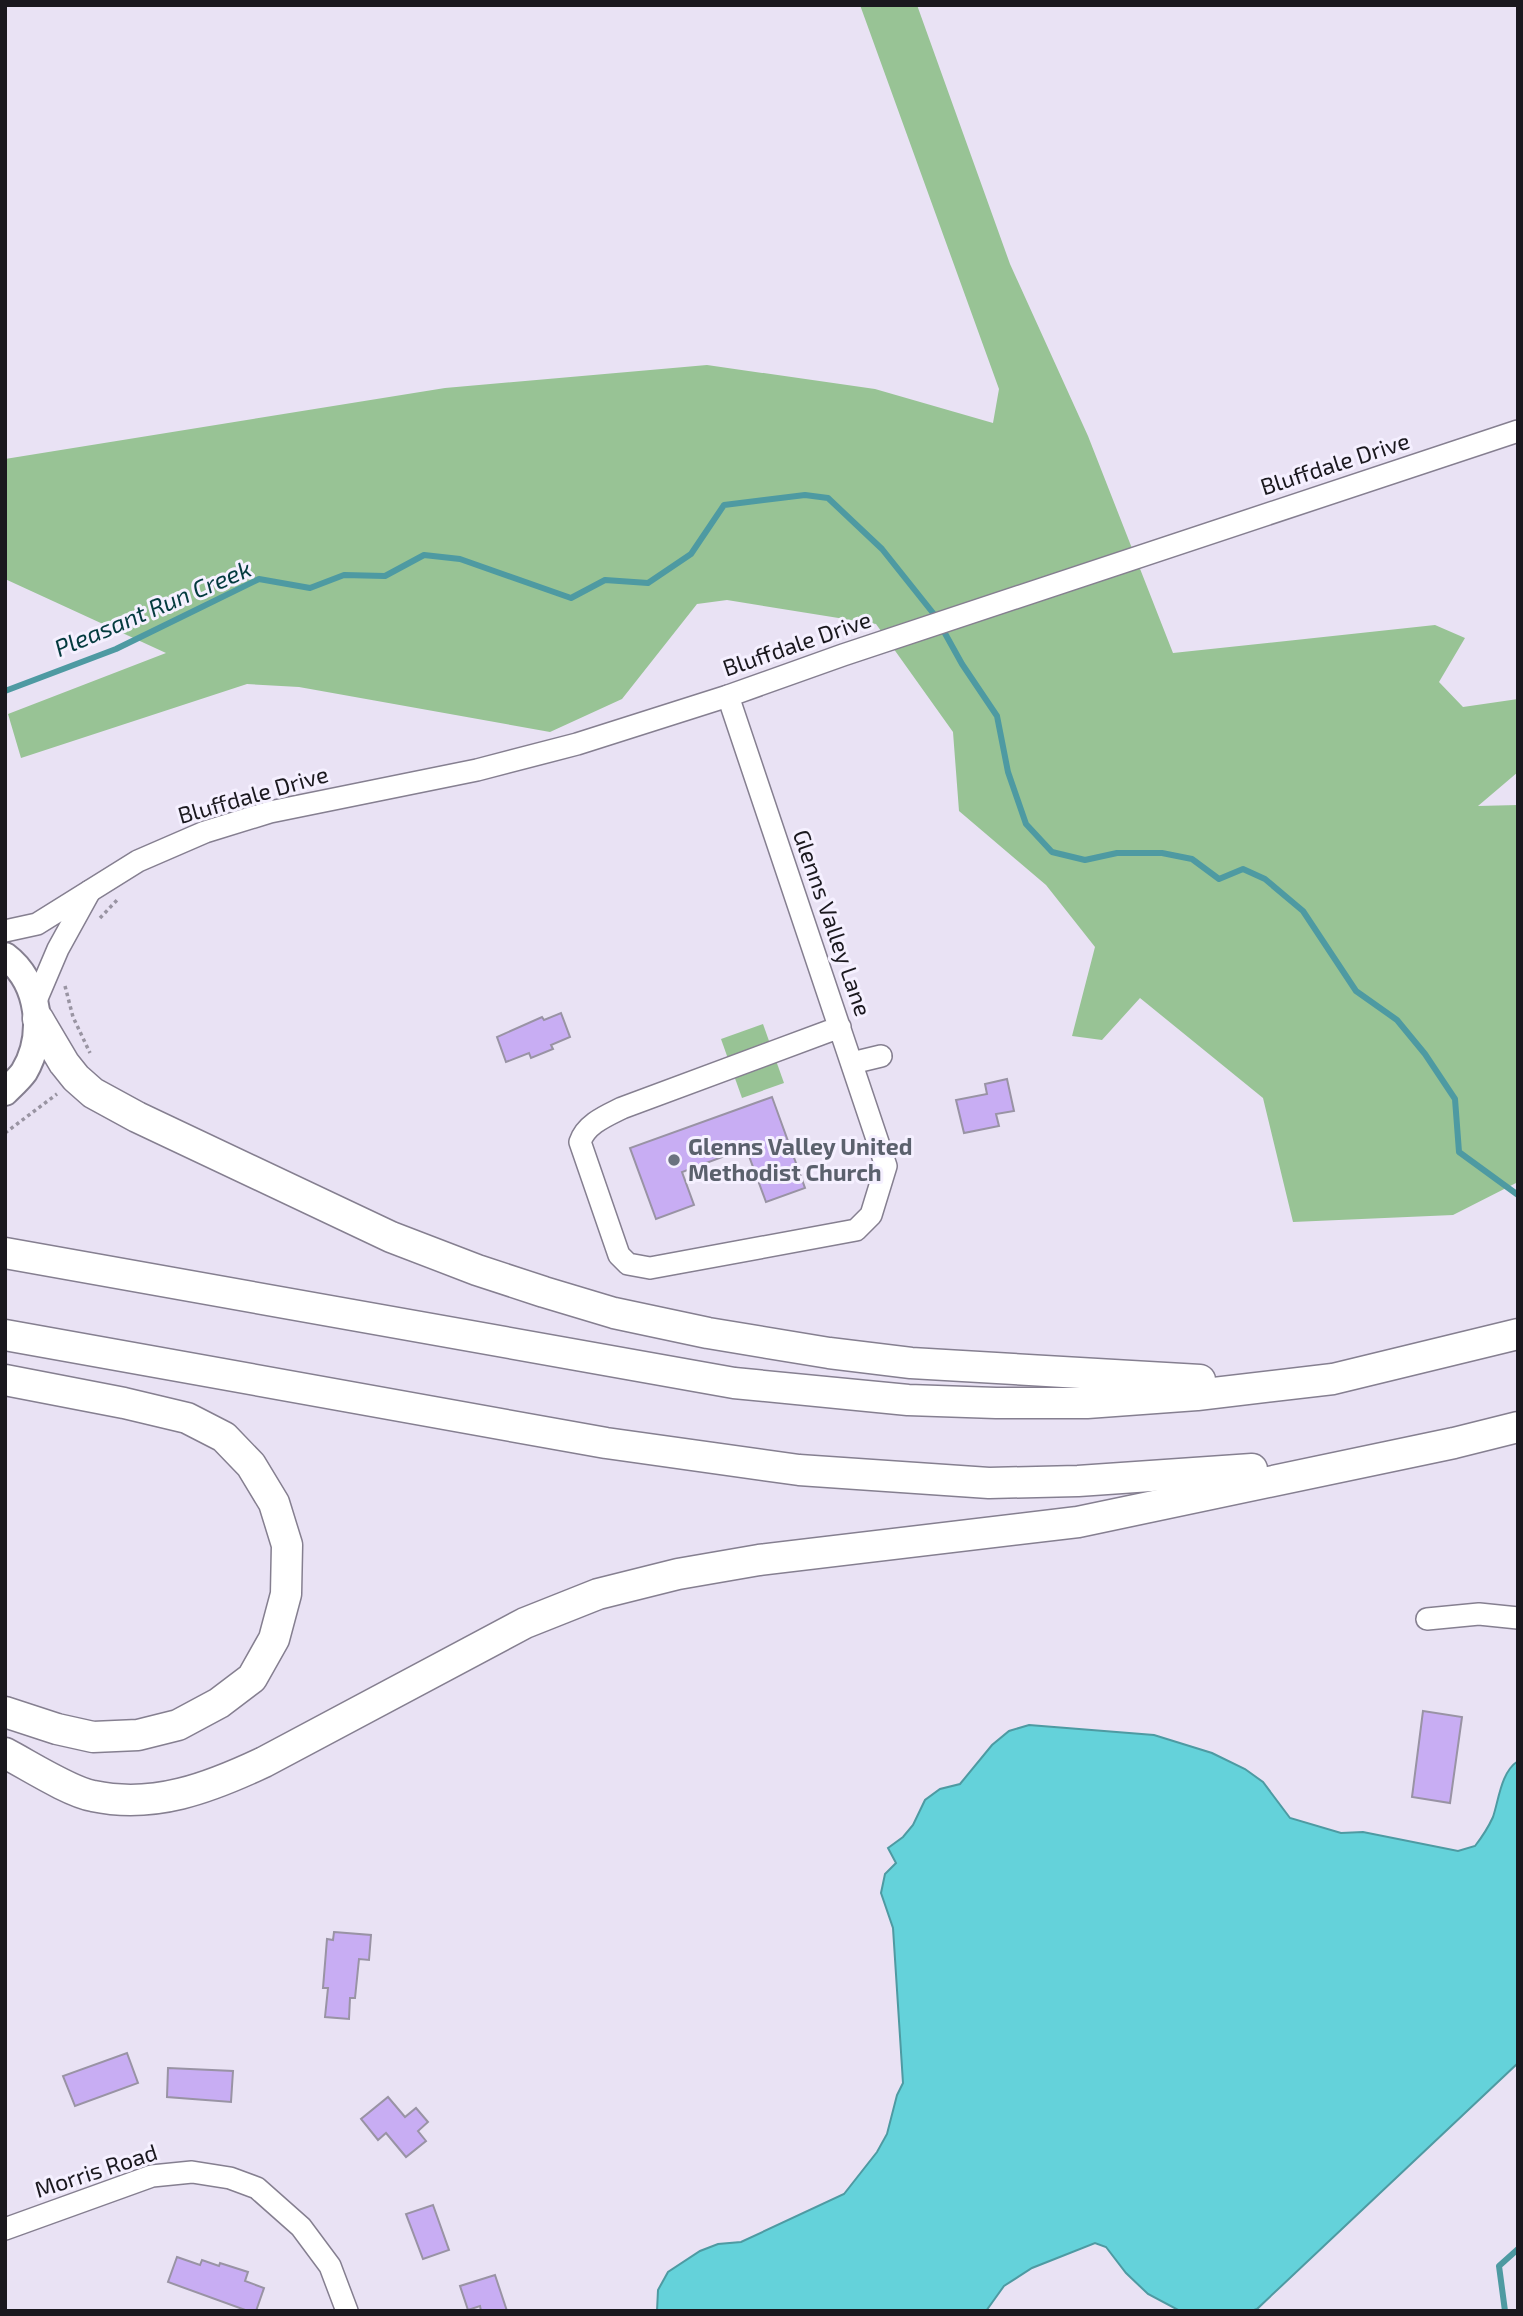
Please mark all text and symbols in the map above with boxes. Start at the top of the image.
street label: Bluffdale Drive [1257,426,1413,500]
water label: Pleasant Run Creek [50,553,255,662]
street label: Bluffdale Drive [719,605,875,682]
street label: Bluffdale Drive [174,759,331,829]
street label: Glenns Valley Lane [788,826,878,1020]
place label: Glenns Valley United Methodist Church [688,1132,912,1186]
marker: Glenns Valley United Methodist Church [666,1152,682,1168]
street label: Morris Road [31,2137,160,2203]

